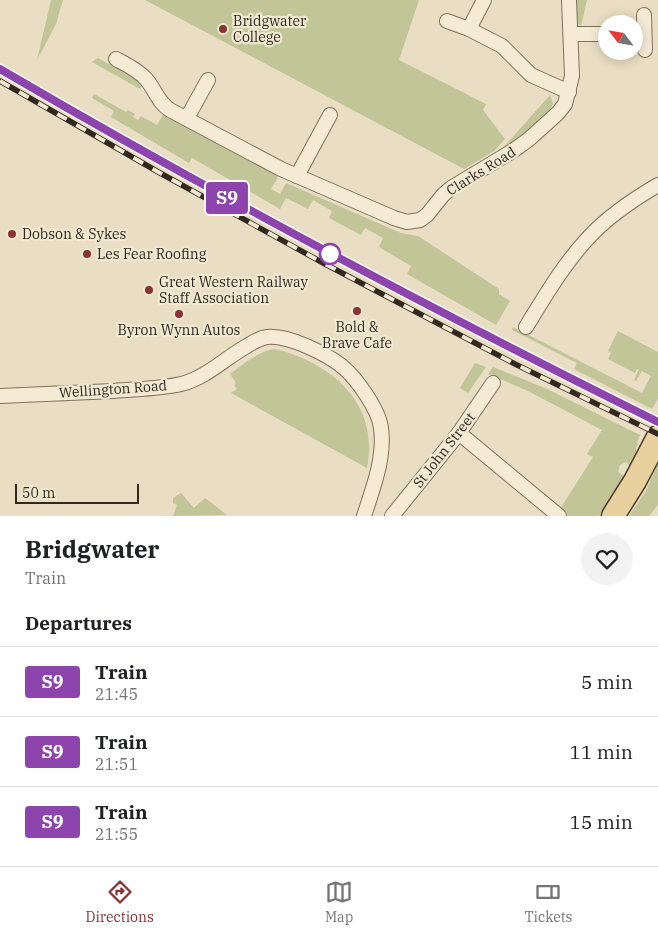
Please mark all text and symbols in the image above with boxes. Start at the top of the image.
place label: Bridgwater College [233,12,307,46]
north arrow [598,15,642,60]
map controls [598,15,643,60]
marker: Bridgwater College [217,23,229,35]
street label: Clarks Road [443,142,520,200]
line badge: S9 [204,182,250,214]
text: S9 [216,186,238,209]
place label: Dobson & Sykes [22,225,126,243]
marker: Dobson & Sykes [6,228,18,240]
unlabelled marker [319,243,341,265]
place label: Les Fear Roofing [97,245,207,263]
marker: Les Fear Roofing [81,248,93,260]
place label: Great Western Railway Staff Association [159,273,309,307]
marker: Great Western Railway Staff Association [143,284,155,296]
marker: Bold & Brave Cafe [351,305,363,317]
marker: Byron Wynn Autos [173,308,185,320]
place label: Bold & Brave Cafe [322,318,392,352]
place label: Byron Wynn Autos [118,321,241,339]
street label: Wellington Road [58,376,168,402]
street label: St John Street [409,409,479,491]
scale bar [15,481,139,504]
text: 50 m [22,484,55,502]
text: Bridgwater [25,533,159,565]
button: heart [581,533,633,585]
text: Train [25,568,66,588]
text: Departures [25,611,132,635]
text: Train [95,660,147,684]
text: S9 [41,670,64,693]
text: 5 min [581,670,633,694]
text: 21:45 [95,684,138,704]
text: Train [95,730,147,754]
text: S9 [41,740,64,763]
text: 11 min [570,740,633,764]
text: 21:51 [95,754,138,774]
text: Train [95,800,147,824]
text: S9 [41,810,64,833]
text: 15 min [570,810,633,834]
text: 21:55 [95,824,138,844]
tab: Directions [86,878,154,926]
tab: Map [325,878,353,926]
tab: Tickets [524,878,572,926]

